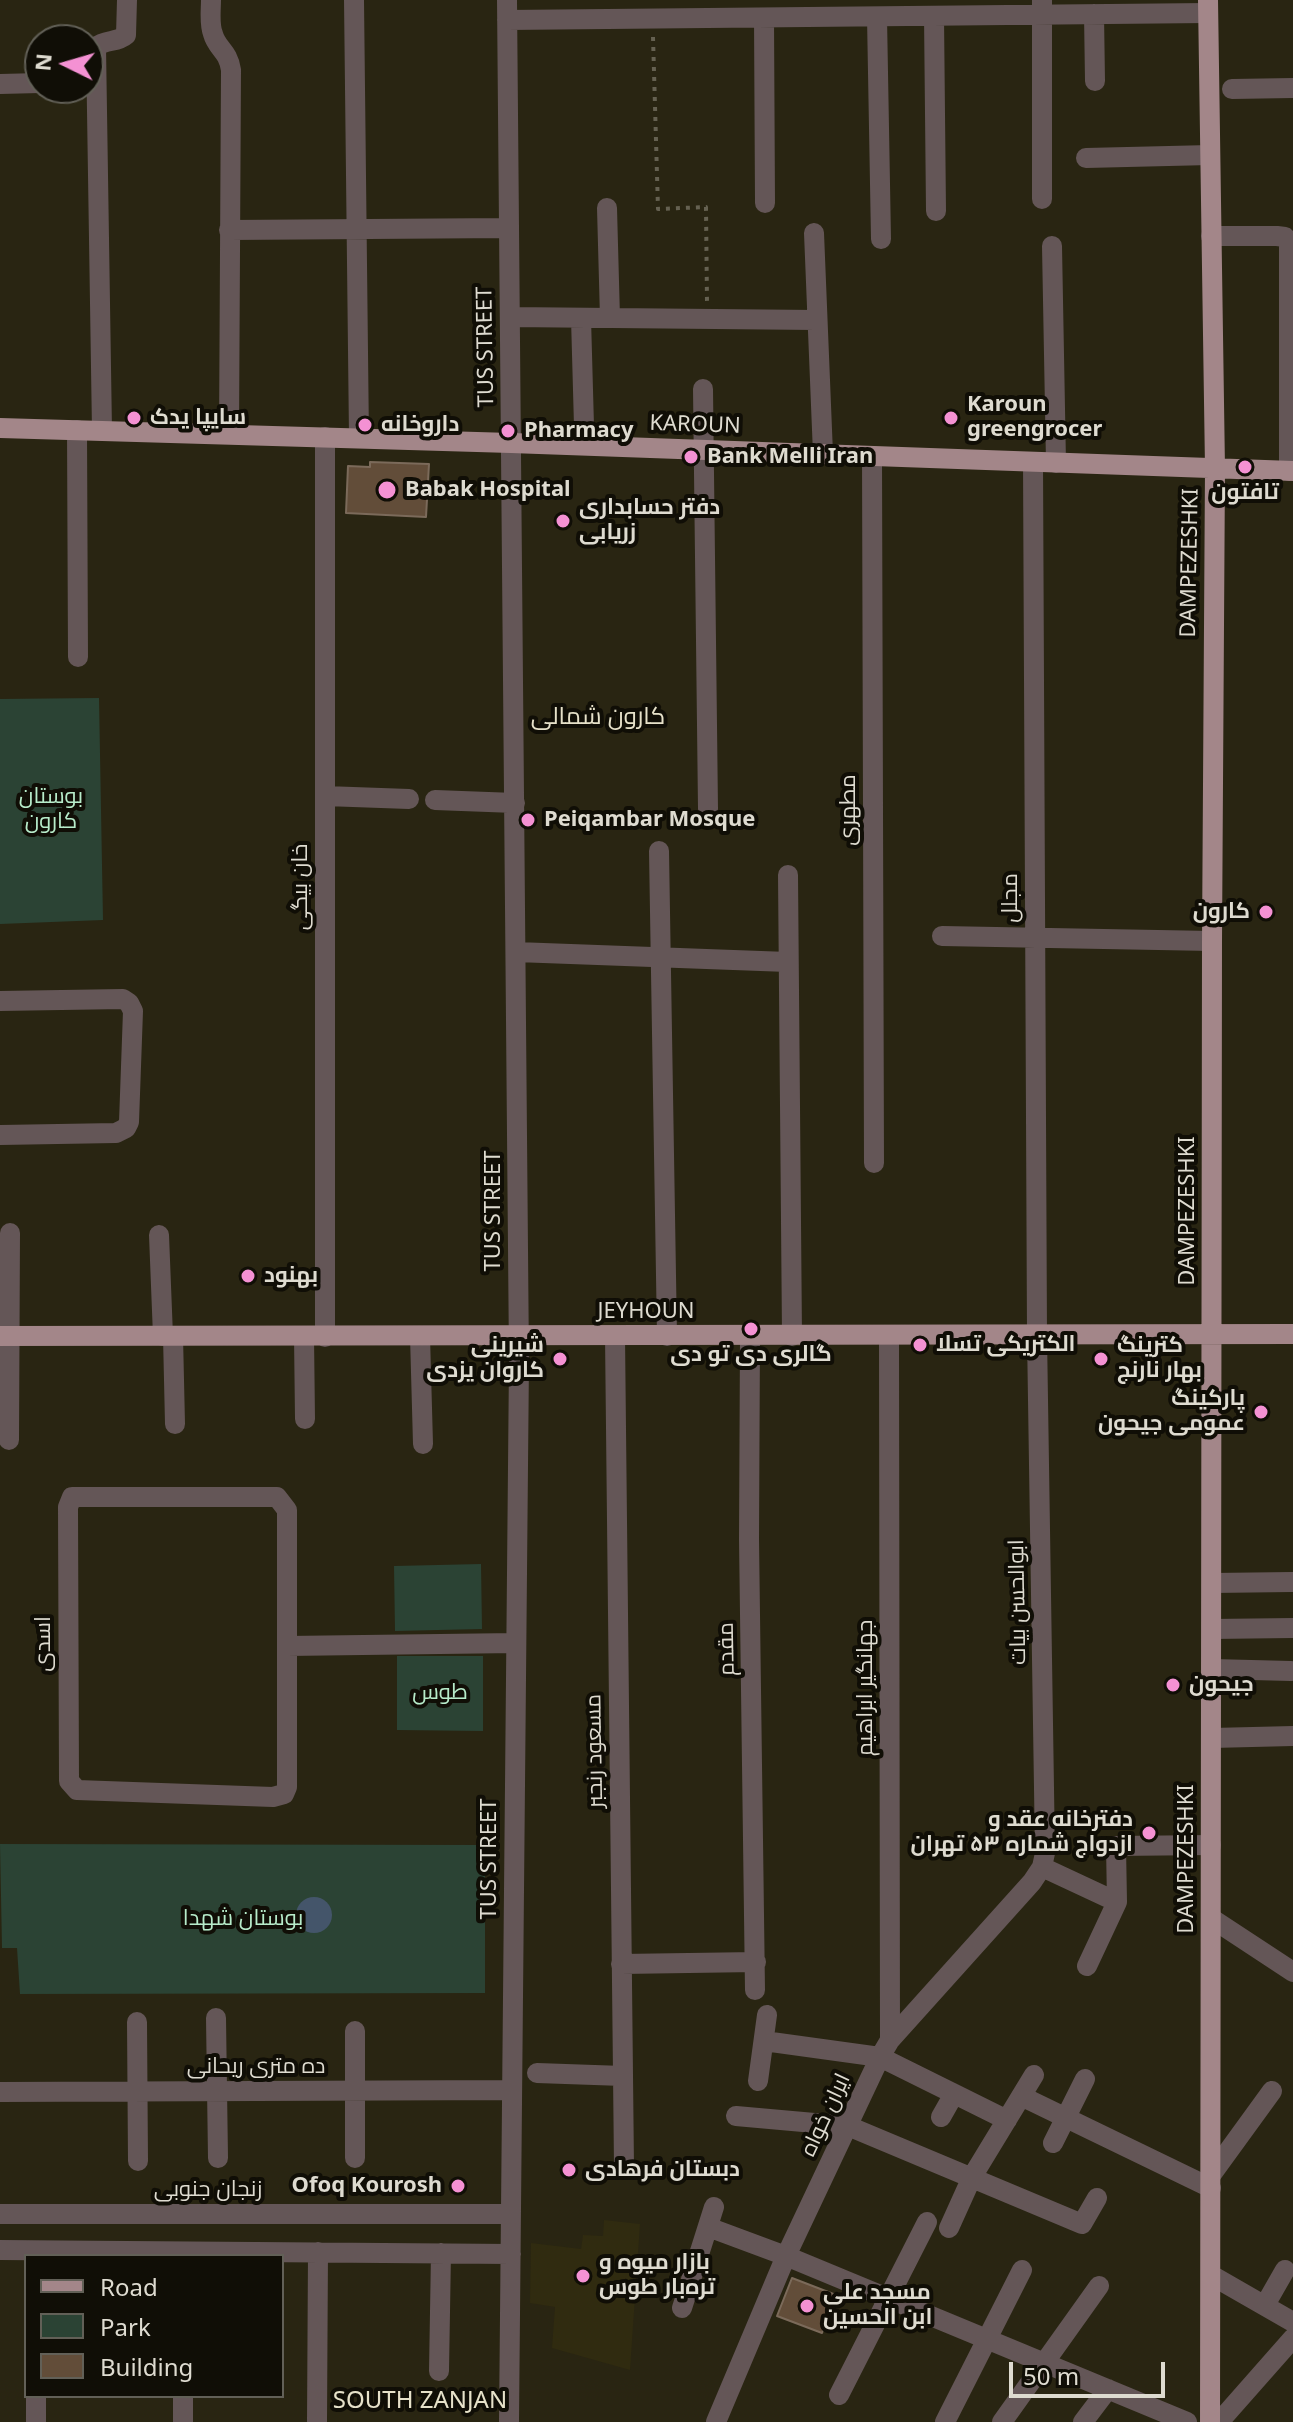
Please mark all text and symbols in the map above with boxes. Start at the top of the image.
north arrow [24,24,104,104]
text: N [26,52,58,72]
street label: TUS STREET [472,286,500,408]
place label: Karoun greengrocer [967,392,1102,444]
place label: سایپا یدک [150,405,246,431]
marker: سایپا یدک [125,409,143,427]
marker: Karoun greengrocer [942,409,960,427]
street label: KAROUN [649,410,741,440]
place label: داروخانه [381,412,459,438]
marker: داروخانه [356,416,374,434]
place label: Pharmacy [524,418,634,444]
marker: Pharmacy [499,422,517,440]
place label: Bank Melli Iran [707,444,873,470]
marker: Bank Melli Iran [682,448,700,466]
marker: تافتون [1236,458,1254,476]
place label: Babak Hospital [405,477,571,503]
marker: Babak Hospital [376,479,398,501]
place label: تافتون [1211,480,1279,506]
street label: DAMPEZESHKI [1175,488,1205,638]
place label: دفتر حسابداری زریابی [579,495,720,546]
marker: دفتر حسابداری زریابی [554,512,572,530]
district label: کارون شمالی [531,703,665,731]
street label: مطهری [836,774,862,846]
park label: بوستان کارون [19,784,83,836]
place label: Peiqambar Mosque [544,807,755,833]
marker: Peiqambar Mosque [519,811,537,829]
street label: خان بیگی [288,844,314,930]
street label: مجلل [998,873,1024,923]
place label: کارون [1193,899,1250,925]
marker: کارون [1257,903,1275,921]
street label: DAMPEZESHKI [1175,1136,1201,1286]
street label: TUS STREET [481,1151,507,1271]
place label: بهنود [264,1263,318,1289]
marker: بهنود [239,1267,257,1285]
street label: JEYHOUN [598,1299,694,1325]
marker: گالری دی تو دی [742,1320,760,1338]
place label: الکتریکی تسلا [936,1332,1076,1358]
place label: شیرینی کاروان یزدی [426,1333,544,1384]
place label: کترینگ بهار نارنج [1117,1333,1202,1384]
marker: الکتریکی تسلا [911,1336,929,1354]
place label: گالری دی تو دی [670,1342,832,1368]
marker: شیرینی کاروان یزدی [551,1350,569,1368]
marker: کترینگ بهار نارنج [1092,1350,1110,1368]
place label: پارکینگ عمومی جیحون [1098,1386,1245,1438]
marker: پارکینگ عمومی جیحون [1252,1403,1270,1421]
street label: ابوالحسن بیات [1004,1539,1032,1665]
street label: اسدی [31,1616,57,1672]
street label: جهانگیر ابراهیم [853,1620,879,1756]
street label: مقدم [713,1622,741,1676]
place label: جیحون [1189,1672,1254,1698]
marker: جیحون [1164,1676,1182,1694]
park label: طوس [412,1680,468,1706]
street label: مسعود رنجبر [581,1694,609,1808]
street label: DAMPEZESHKI [1174,1784,1200,1934]
street label: TUS STREET [477,1799,503,1919]
place label: دفترخانه عقد و ازدواج شماره ۵۳ تهران [911,1807,1133,1858]
marker: دفترخانه عقد و ازدواج شماره ۵۳ تهران [1140,1824,1158,1842]
park label: بوستان شهدا [183,1906,303,1932]
street label: ده متری ریحانی [187,2054,325,2080]
street label: ایران خواه [795,2069,857,2161]
place label: دبستان فرهادی [585,2157,740,2183]
marker: دبستان فرهادی [560,2161,578,2179]
place label: Ofoq Kourosh [292,2173,442,2199]
street label: زنجان جنوبی [154,2177,262,2203]
marker: Ofoq Kourosh [449,2177,467,2195]
place label: بازار میوه و تره‌بار طوس [599,2250,715,2302]
legend [24,2254,284,2398]
marker: بازار میوه و تره‌بار طوس [574,2267,592,2285]
text: Road [100,2270,158,2303]
place label: مسجد علی ابن الحسین [823,2280,932,2332]
marker: مسجد علی ابن الحسین [798,2297,816,2315]
text: Park [100,2310,151,2343]
scale bar [1013,2346,1169,2396]
text: Building [100,2350,193,2383]
text: 50 m [1023,2359,1079,2392]
district label: SOUTH ZANJAN [321,2387,519,2415]

